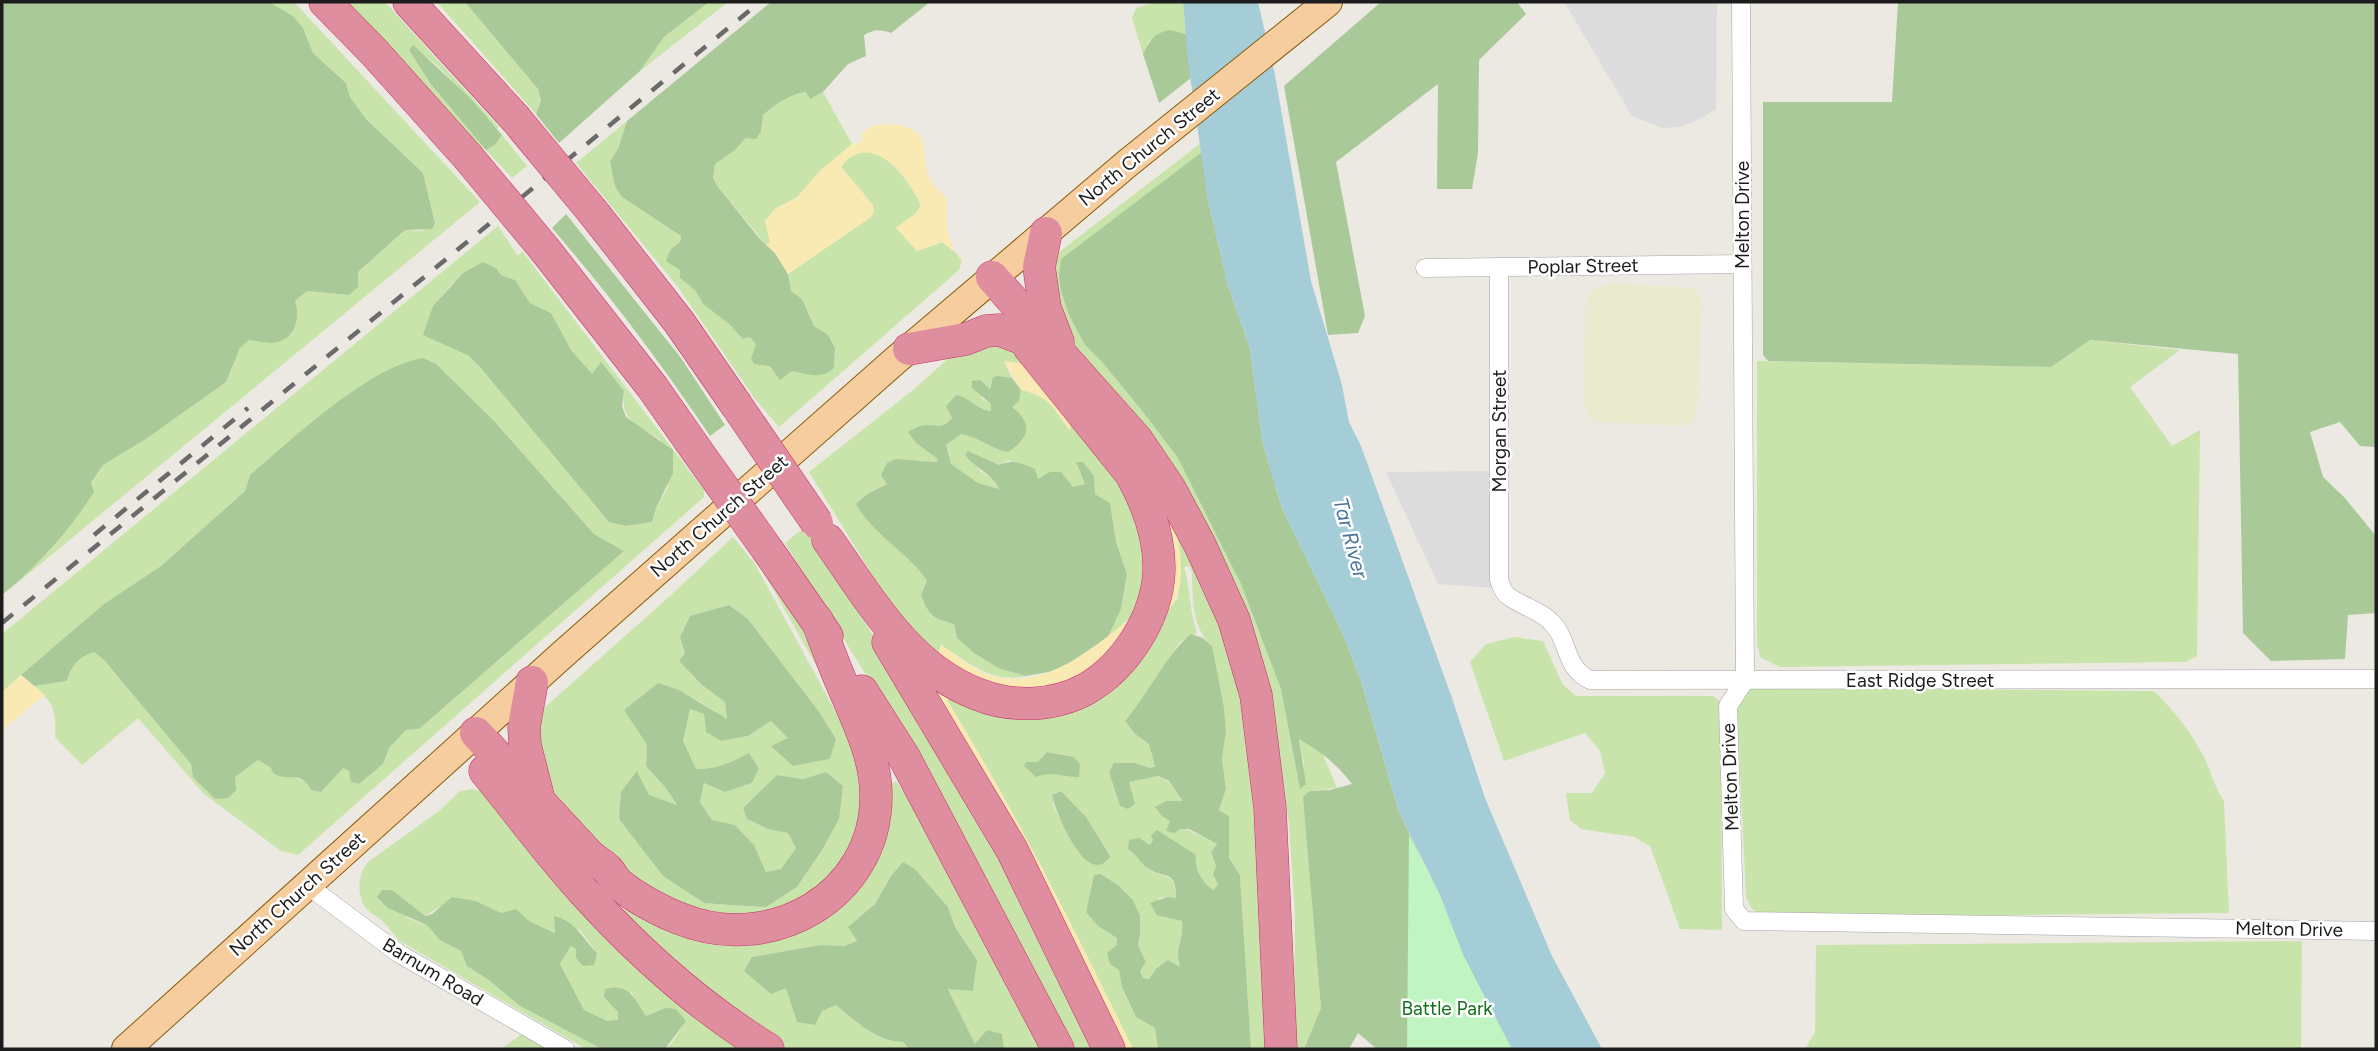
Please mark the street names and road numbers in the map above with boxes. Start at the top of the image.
street label: North Church Street [1074,83,1224,211]
street label: Melton Drive [1731,161,1754,269]
street label: Poplar Street [1527,254,1639,278]
street label: Morgan Street [1488,370,1511,492]
street label: North Church Street [646,450,792,582]
street label: East Ridge Street [1846,669,1994,692]
street label: Melton Drive [1717,723,1743,831]
street label: North Church Street [224,827,370,961]
street label: Melton Drive [2235,917,2343,941]
street label: Barnum Road [378,933,488,1011]

